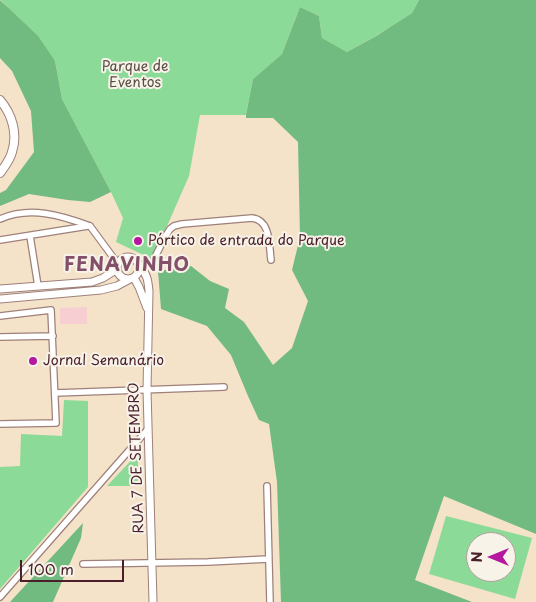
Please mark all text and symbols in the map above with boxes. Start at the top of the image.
park label: Parque de Eventos [102,59,168,92]
place label: Pórtico de entrada do Parque [148,233,345,249]
marker: Pórtico de entrada do Parque [132,235,144,247]
district label: FENAVINHO [63,255,191,277]
place label: Jornal Semanário [43,353,164,369]
marker: Jornal Semanário [27,355,39,367]
street label: RUA 7 DE SETEMBRO [126,382,148,534]
north arrow [466,532,516,582]
scale bar [22,550,126,582]
text: N [466,551,487,563]
text: 100 m [28,557,74,580]

